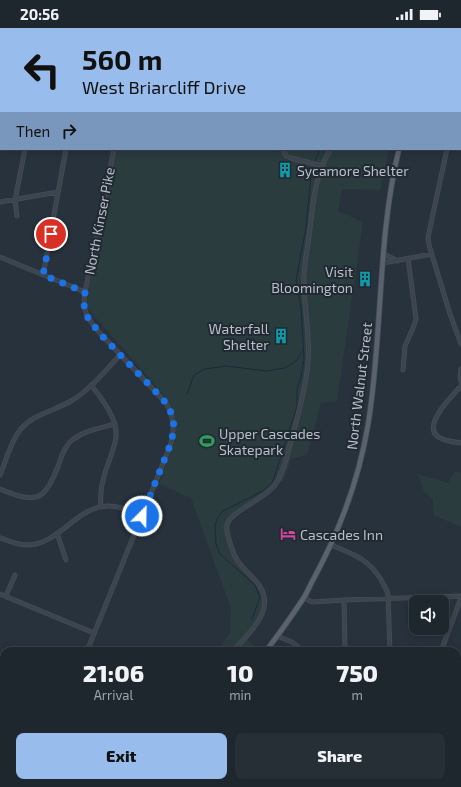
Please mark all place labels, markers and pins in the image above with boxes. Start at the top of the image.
building icon: Sycamore Shelter [276,161,294,179]
place label: Sycamore Shelter [297,162,409,179]
pin [34,217,68,251]
place label: Visit Bloomington [271,263,353,296]
building icon: Visit Bloomington [356,270,374,288]
place label: Waterfall Shelter [208,320,270,353]
building icon: Waterfall Shelter [272,327,290,345]
place label: Upper Cascades Skatepark [219,425,321,458]
sports icon: Upper Cascades Skatepark [198,432,216,450]
hotel icon: Cascades Inn [279,525,297,543]
place label: Cascades Inn [300,526,383,543]

